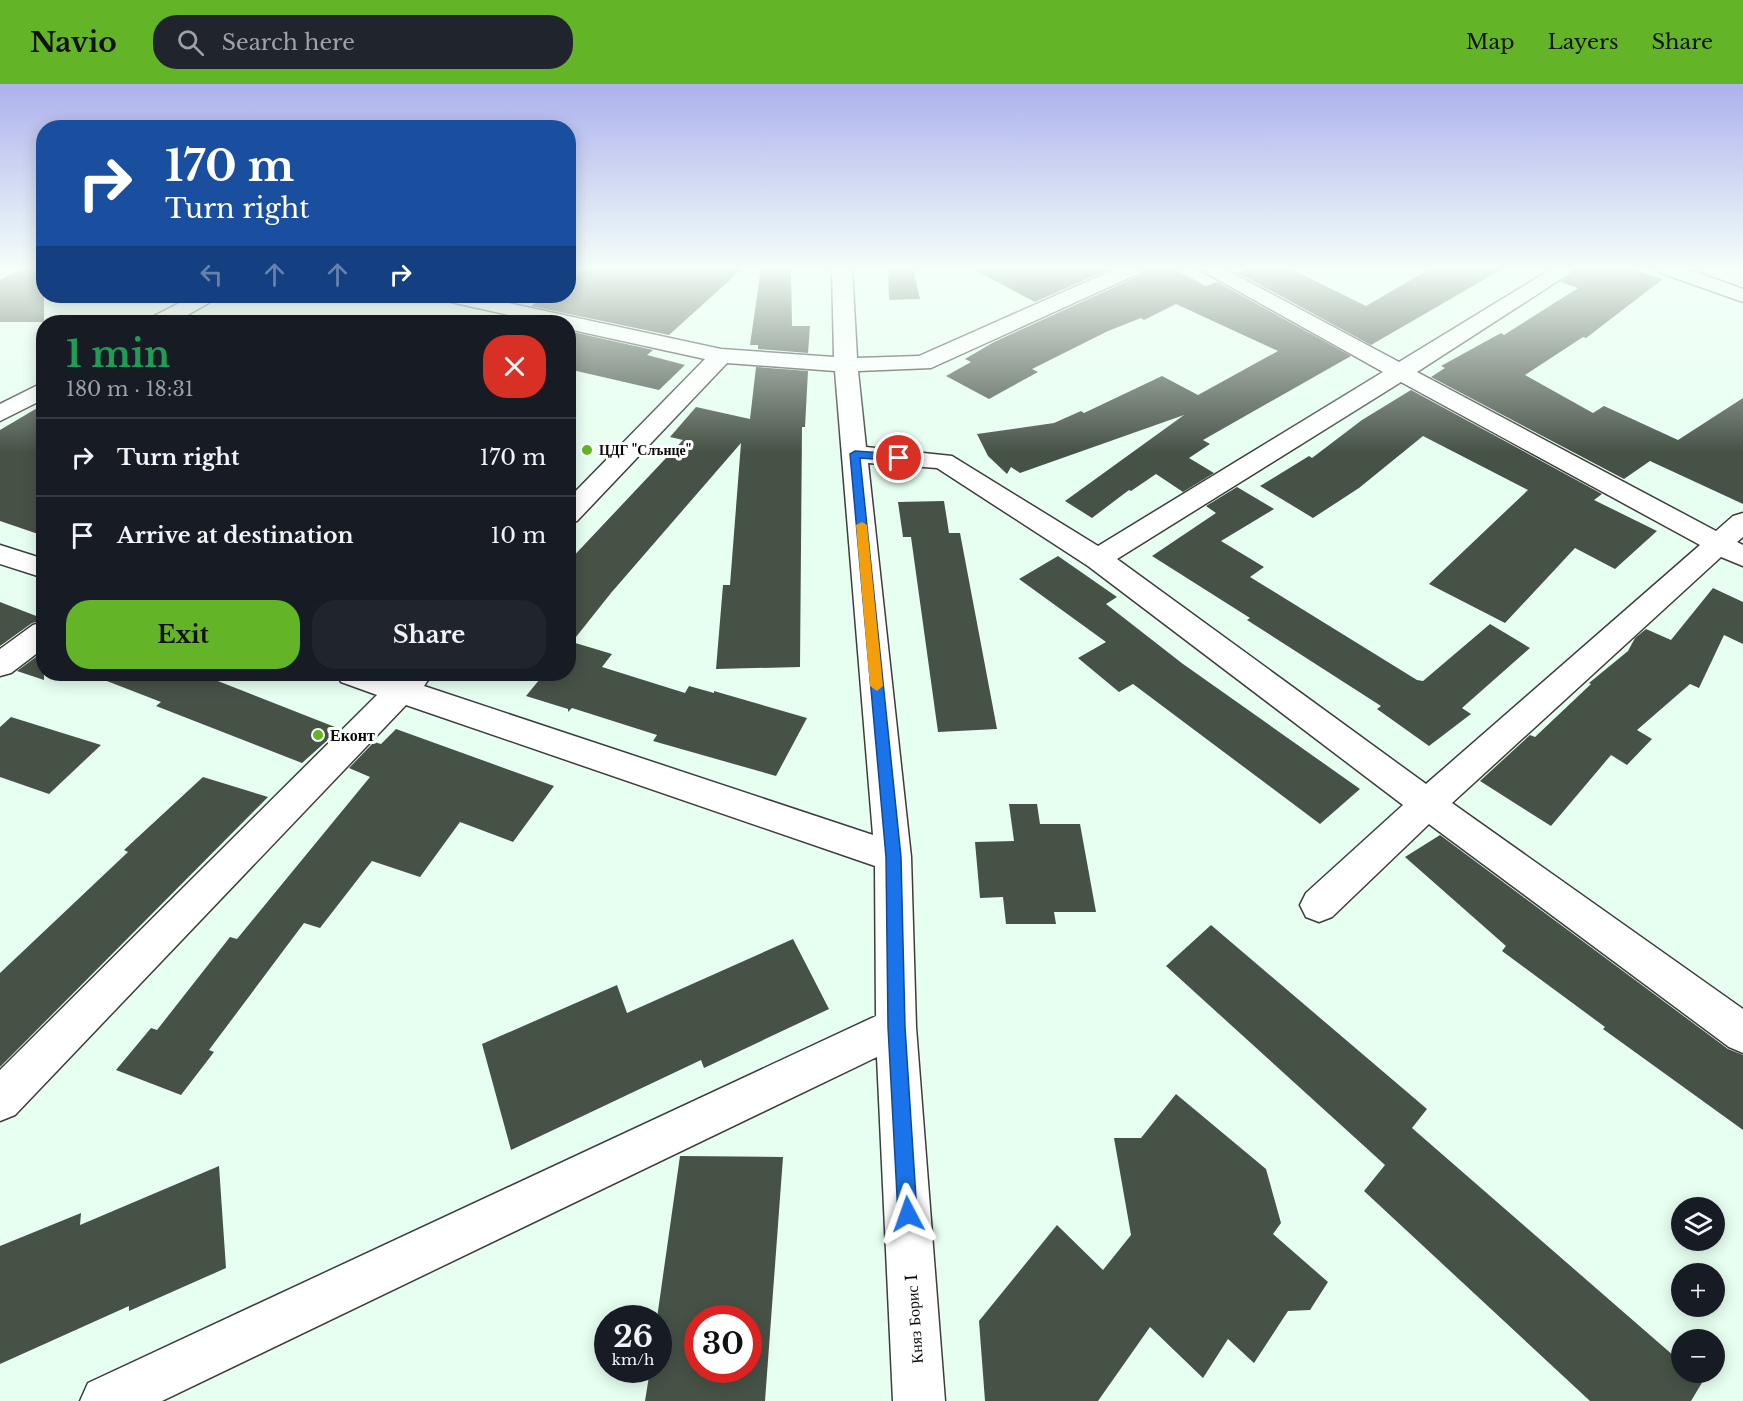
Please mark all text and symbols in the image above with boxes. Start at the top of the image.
search box [153,15,573,69]
text: Navio [30,25,117,60]
icon: search [174,26,207,59]
text: Search here [222,29,355,56]
text: Map [1466,29,1515,55]
text: Layers [1548,29,1619,55]
text: Share [1652,29,1713,55]
text: 170 m [165,140,294,192]
icon: right [66,144,144,222]
text: Turn right [165,192,309,225]
icon: left [195,258,228,291]
icon: ahead [258,258,291,291]
icon: ahead [321,258,354,291]
icon: right [384,258,417,291]
text: 1 min [66,332,170,377]
button: close [483,335,546,398]
text: 180 m · 18:31 [66,377,194,401]
pin [873,432,924,483]
icon: right [66,441,99,474]
place label: ЦДГ "Слънце" [599,441,691,459]
icon: arrive [882,441,915,474]
marker: ЦДГ "Слънце" [580,443,594,457]
text: Turn right [117,444,239,471]
text: 170 m [480,444,546,471]
icon: arrive [66,519,99,552]
text: Arrive at destination [117,522,354,549]
text: 10 m [491,522,546,549]
button: Exit [66,600,300,669]
button: Share [312,600,546,669]
place label: Еконт [330,725,375,745]
marker: Еконт [311,728,325,742]
position arrow [876,1182,940,1246]
map controls [1671,1197,1725,1383]
button: layers [1671,1197,1725,1251]
button: + [1671,1263,1725,1317]
street label: Княз Борис I [901,1274,927,1364]
speed limit sign: 30 [684,1305,762,1383]
text: 26 [613,1318,653,1355]
button: − [1671,1329,1725,1383]
text: km/h [612,1350,654,1369]

